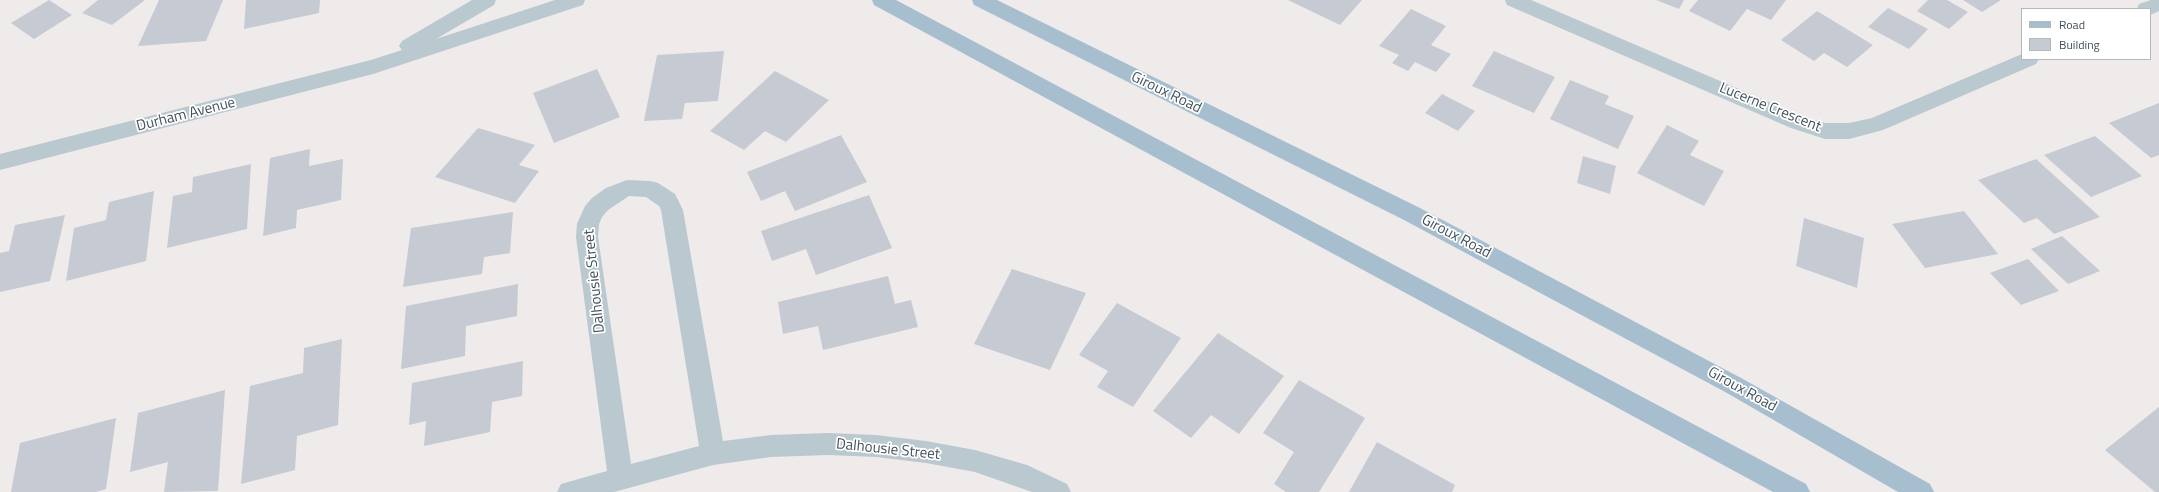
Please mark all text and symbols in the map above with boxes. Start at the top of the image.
legend [2021,8,2151,60]
text: Road [2059,15,2085,34]
text: Building [2059,35,2100,54]
street label: Giroux Road [1128,68,1204,118]
street label: Lucerne Crescent [1716,79,1824,137]
street label: Durham Avenue [135,94,237,136]
street label: Giroux Road [1418,211,1494,263]
street label: Dalhousie Street [581,228,609,334]
street label: Giroux Road [1704,364,1780,416]
street label: Dalhousie Street [835,436,941,464]

